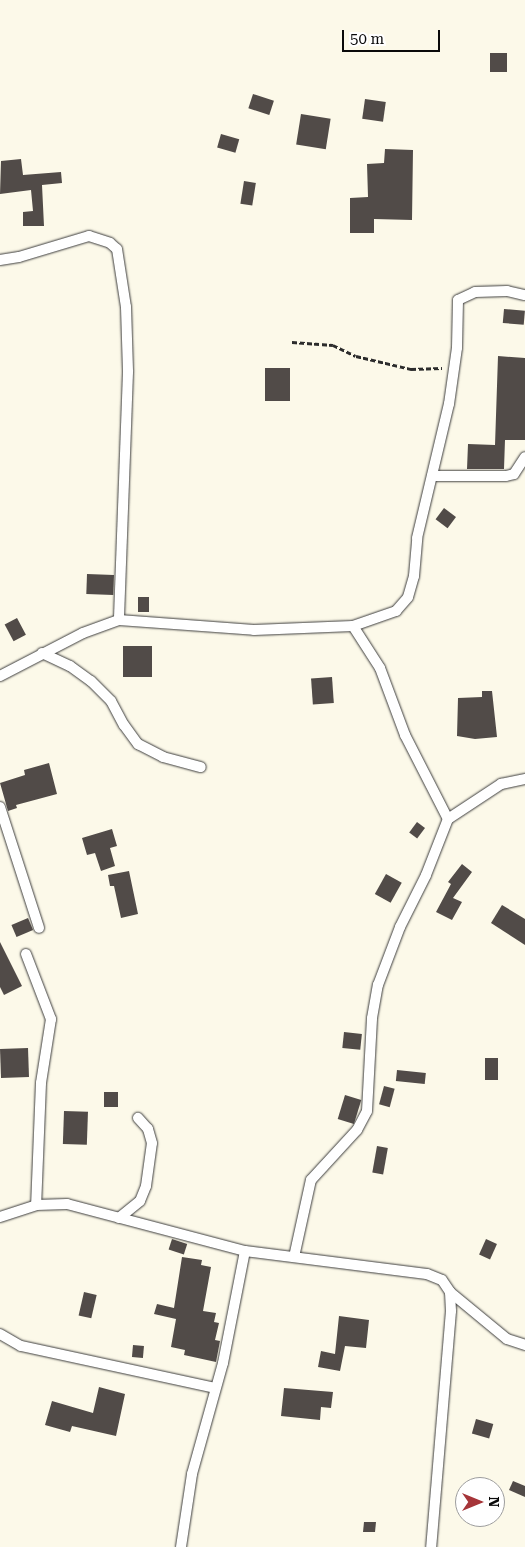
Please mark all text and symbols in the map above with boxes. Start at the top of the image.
scale bar [345,20,442,52]
text: 50 m [350,30,384,48]
north arrow [455,1477,505,1527]
text: N [486,1497,502,1507]

